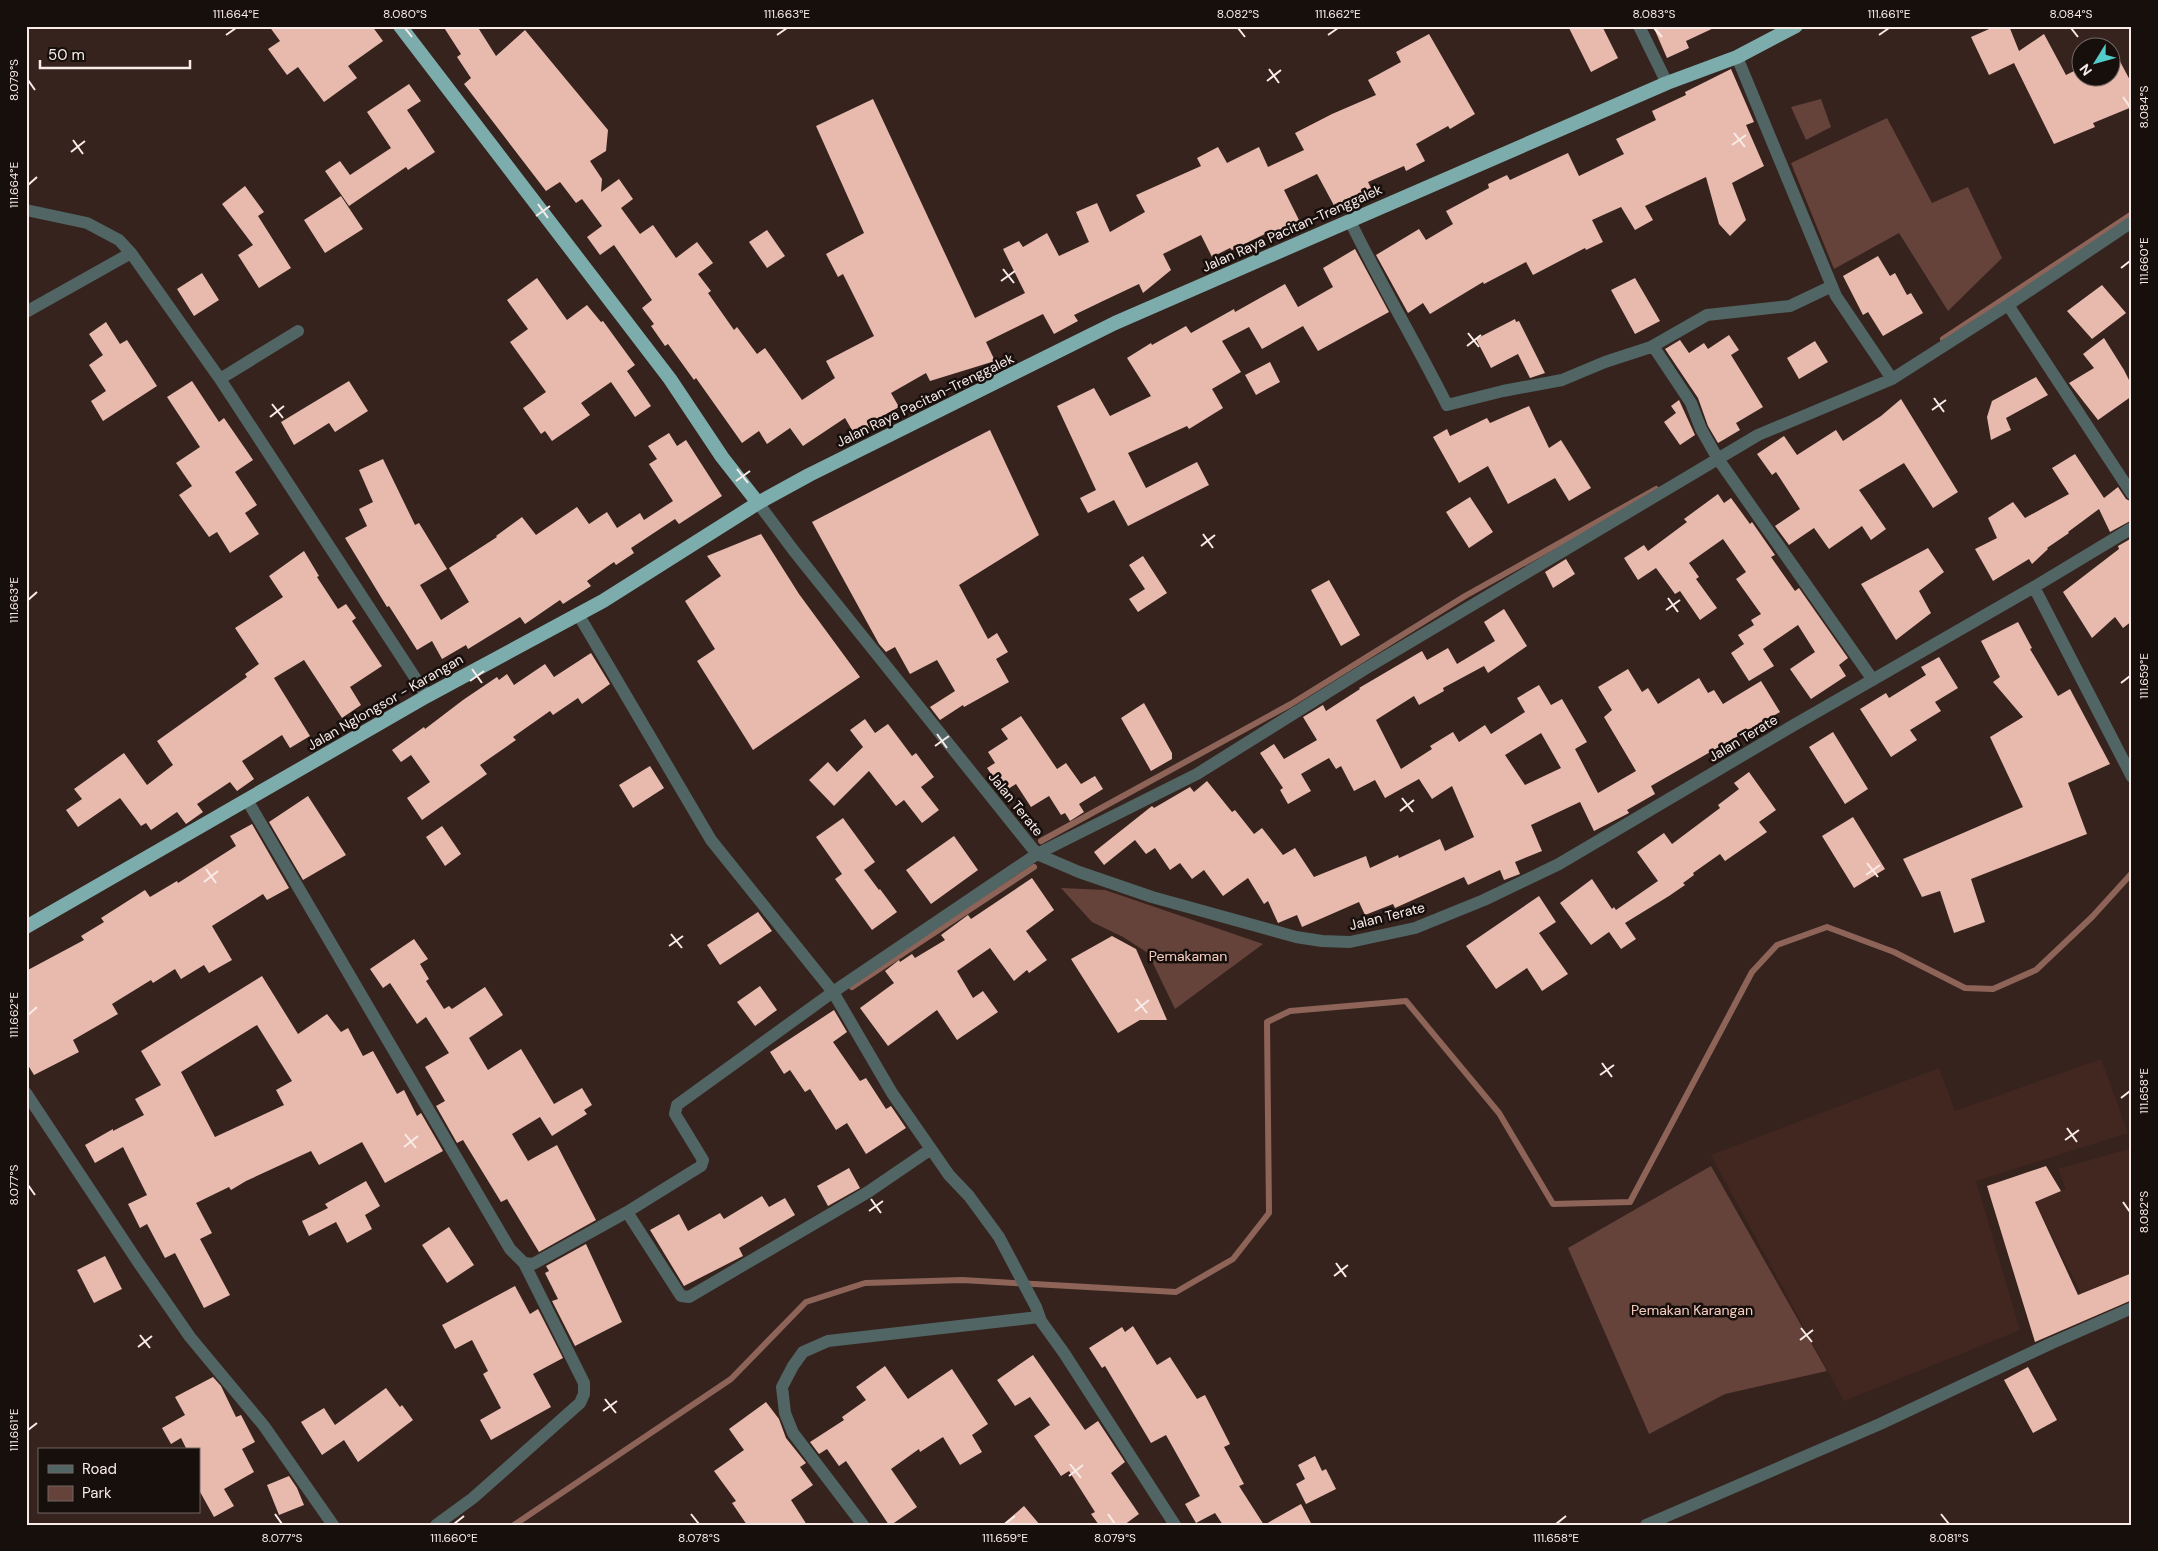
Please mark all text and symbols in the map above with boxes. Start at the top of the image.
text: 111.664°E [213,6,259,22]
text: 8.080°S [383,6,427,22]
text: 111.663°E [764,6,810,22]
text: 8.082°S [1217,6,1259,22]
text: 111.662°E [1315,6,1361,22]
text: 8.083°S [1633,6,1675,22]
text: 111.661°E [1868,6,1911,22]
text: 8.084°S [2049,6,2093,22]
scale bar [40,38,190,70]
north arrow [2070,38,2120,88]
text: 50 m [48,45,85,65]
text: 8.079°S [6,59,22,101]
text: N [2075,60,2096,79]
text: 8.084°S [2136,85,2152,129]
text: 111.664°E [6,162,22,208]
street label: Jalan Raya Pacitan-Trenggalek [1199,180,1385,276]
text: 111.660°E [2136,237,2152,285]
street label: Jalan Raya Pacitan-Trenggalek [833,349,1017,451]
text: 111.663°E [6,577,22,623]
street label: Jalan Nglongsor - Karangan [304,650,466,754]
text: 111.659°E [2136,653,2152,699]
street label: Jalan Terate [1705,710,1781,766]
street label: Jalan Terate [985,768,1047,840]
street label: Jalan Terate [1347,898,1427,934]
park label: Pemakaman [1149,947,1227,965]
text: 111.662°E [6,992,22,1038]
text: 111.658°E [2136,1068,2152,1114]
text: 8.077°S [6,1164,22,1206]
text: 8.082°S [2136,1191,2152,1233]
park label: Pemakan Karangan [1631,1301,1753,1319]
text: 111.661°E [6,1408,22,1451]
legend [38,1448,200,1514]
text: Road [82,1459,117,1479]
text: Park [82,1483,112,1503]
text: 8.077°S [261,1530,303,1546]
text: 111.660°E [430,1530,478,1546]
text: 8.078°S [678,1530,720,1546]
text: 111.659°E [982,1530,1028,1546]
text: 8.079°S [1094,1530,1136,1546]
text: 111.658°E [1533,1530,1579,1546]
text: 8.081°S [1929,1530,1969,1546]

